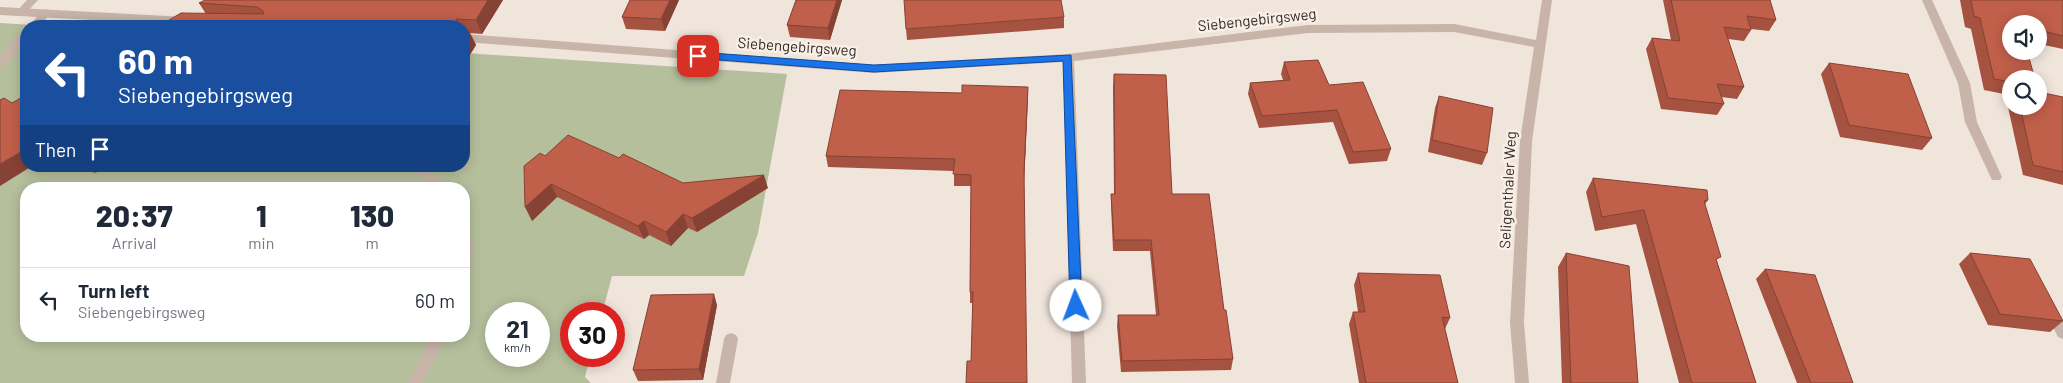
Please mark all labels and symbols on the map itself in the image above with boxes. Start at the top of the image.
street label: Siebengebirgsweg [1197,4,1317,34]
street label: Siebengebirgsweg [737,33,857,59]
pin [677,35,719,77]
street label: Seligenthaler Weg [1495,131,1519,249]
position arrow [1049,279,1101,331]
speed limit sign: 30 [560,302,625,367]

